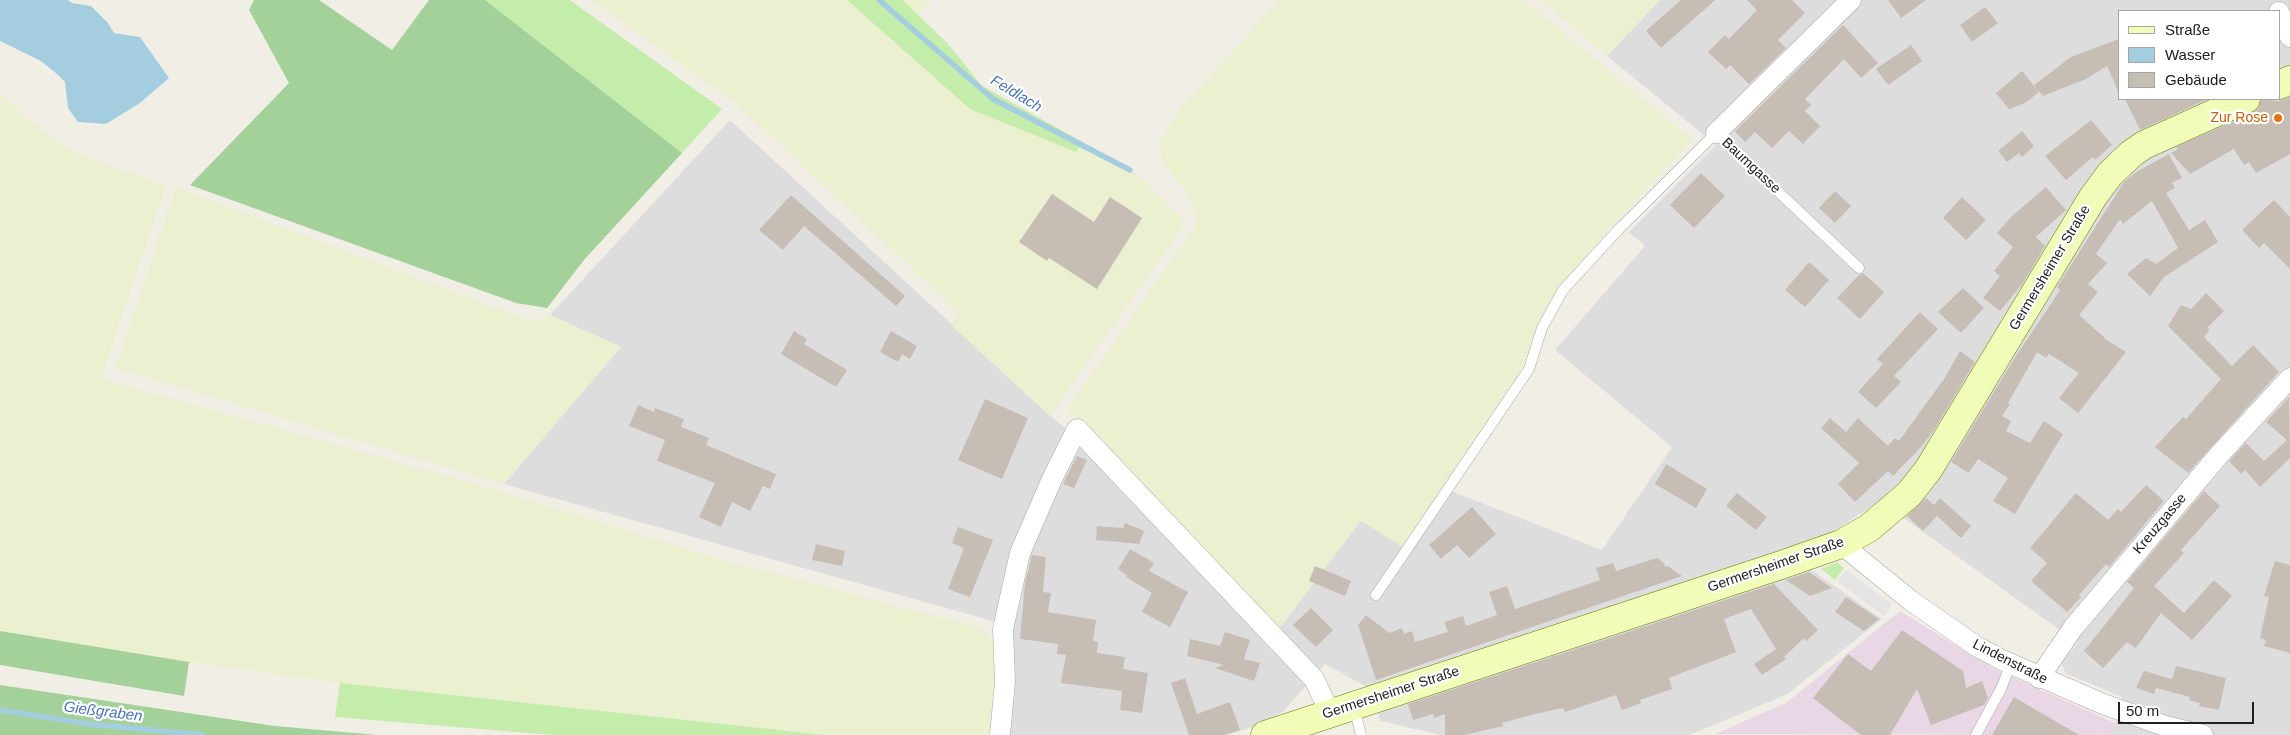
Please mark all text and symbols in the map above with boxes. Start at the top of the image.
legend [2118,10,2280,100]
text: Straße [2165,21,2210,38]
text: Wasser [2165,46,2215,63]
text: Gebäude [2165,71,2227,88]
water label: Feldlach [987,72,1045,116]
place label: Zur Rose [2210,110,2268,126]
marker: Zur Rose [2272,112,2284,124]
street label: Baumgasse [1718,135,1784,197]
street label: Germersheimer Straße [2006,202,2094,334]
street label: Kreuzgasse [2130,490,2190,558]
street label: Germersheimer Straße [1706,534,1846,596]
street label: Lindenstraße [1970,636,2050,688]
street label: Germersheimer Straße [1320,663,1462,723]
scale bar [2120,692,2256,724]
water label: Gießgraben [63,698,143,726]
text: 50 m [2126,702,2159,719]

